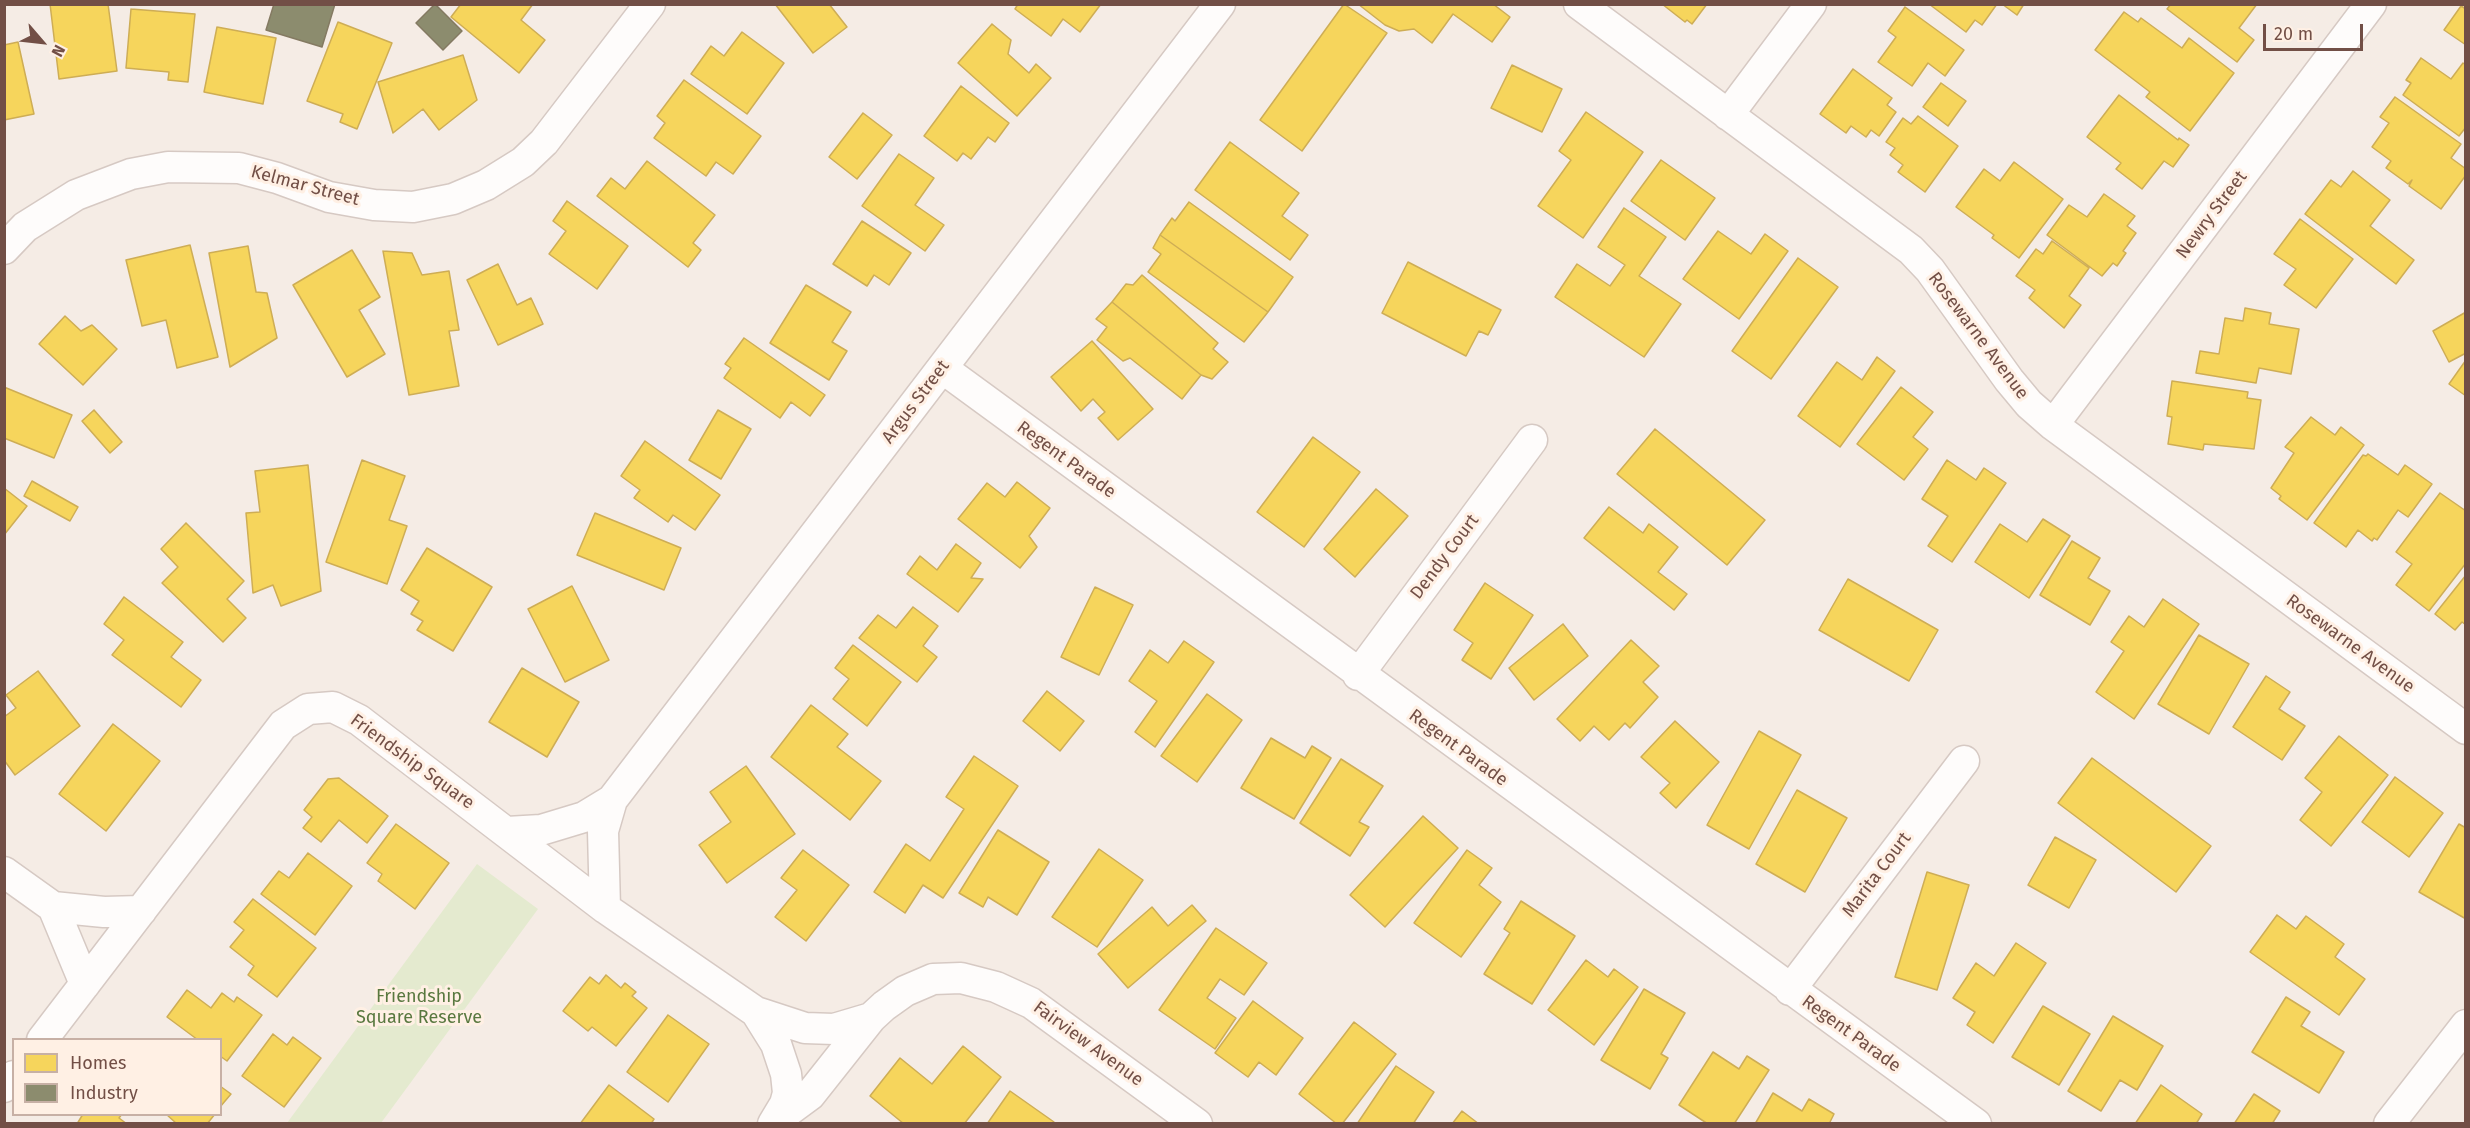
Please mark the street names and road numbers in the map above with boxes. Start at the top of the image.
street label: Kelmar Street [248,161,362,211]
street label: Newry Street [2172,167,2252,263]
street label: Rosewarne Avenue [1923,268,2033,404]
street label: Argus Street [878,356,954,448]
street label: Regent Parade [1012,417,1120,503]
street label: Dendy Court [1406,510,1484,604]
street label: Rosewarne Avenue [2282,590,2418,698]
street label: Regent Parade [1404,705,1512,791]
street label: Friendship Square [346,710,478,814]
street label: Marita Court [1838,828,1916,922]
street label: Regent Parade [1797,991,1905,1077]
street label: Fairview Avenue [1029,997,1147,1091]

